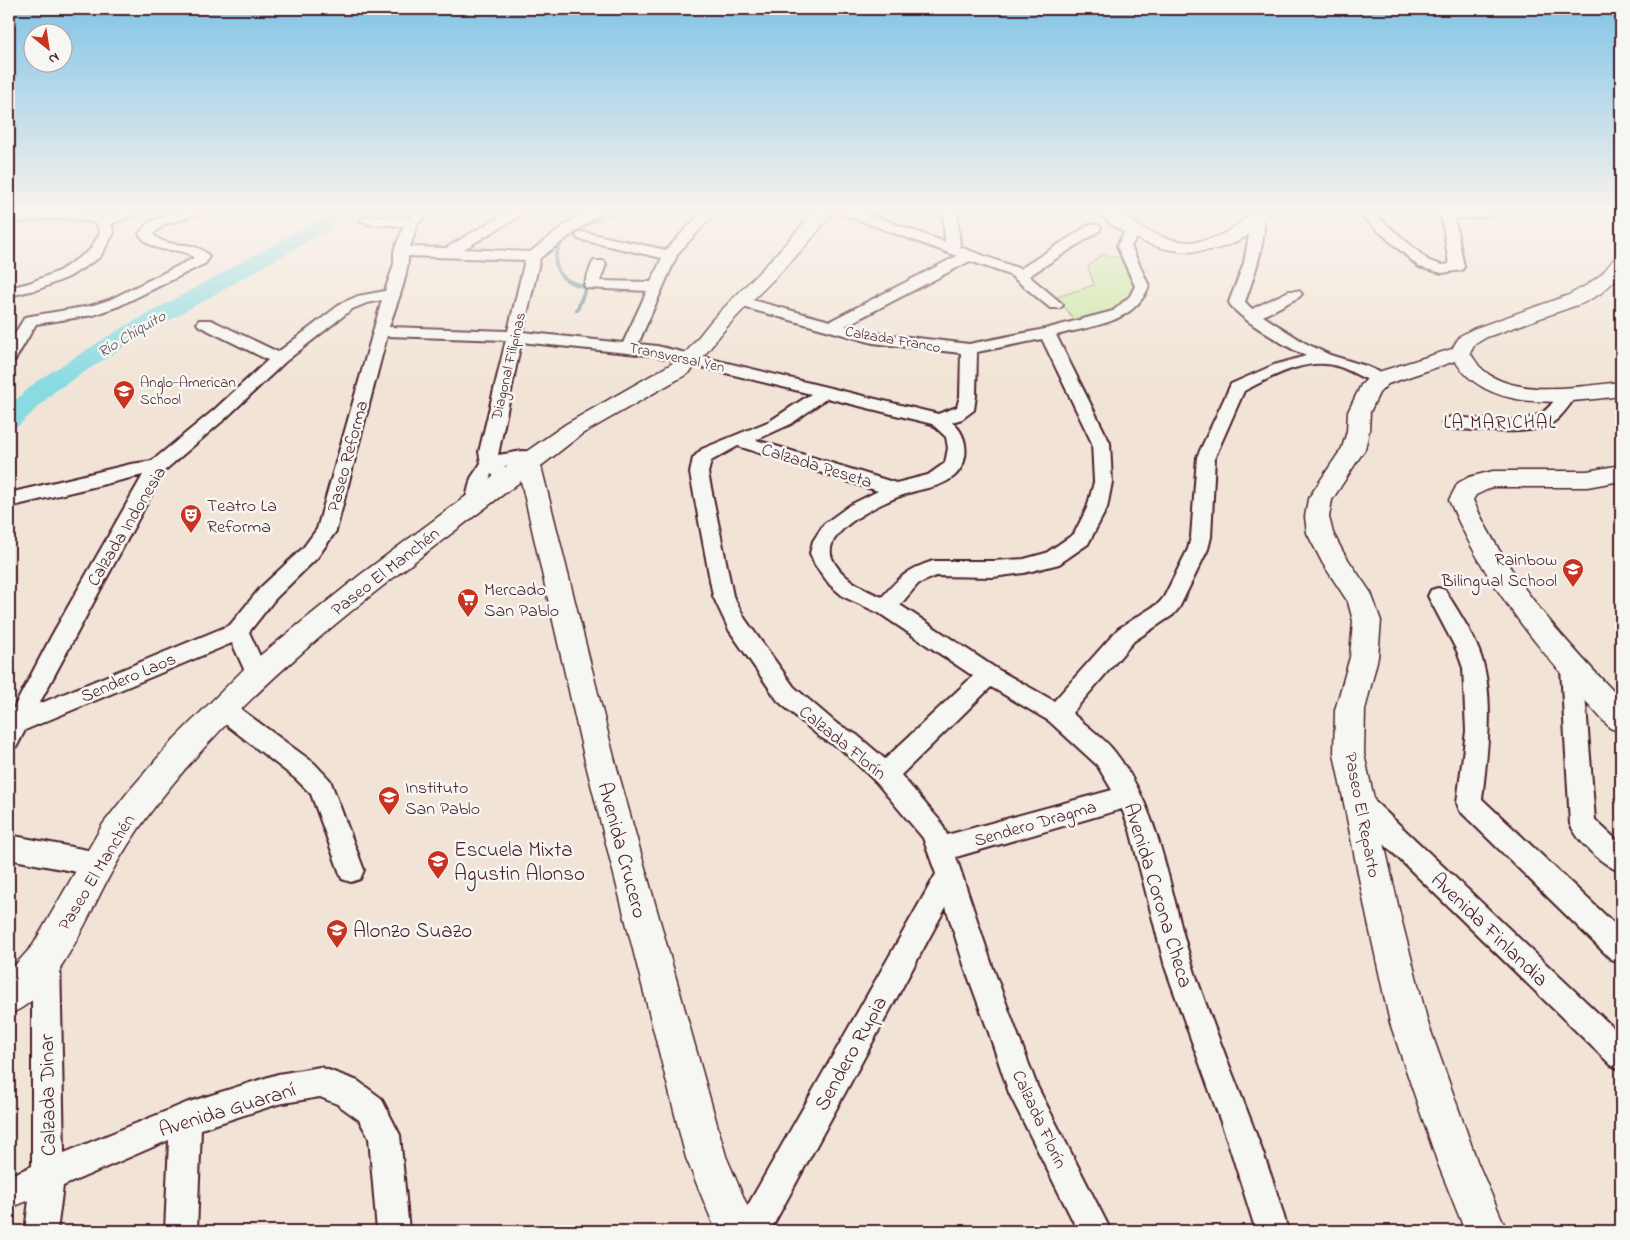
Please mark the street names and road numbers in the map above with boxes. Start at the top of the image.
street label: Diagonal Filipinas [486,310,533,423]
street label: Calzada Franco [843,321,943,359]
street label: Transversal Yen [627,337,727,379]
street label: Paseo Reforma [322,398,376,515]
street label: Calzada Peseta [758,438,875,496]
street label: Calzada Indonesia [82,462,174,592]
street label: Paseo El Manchén [326,522,446,623]
street label: Sendero Laos [77,647,180,711]
street label: Calzada Florín [792,700,891,787]
street label: Paseo El Reparto [1336,751,1386,880]
street label: Avenida Crucero [588,779,654,922]
street label: Sendero Dragma [971,795,1100,856]
street label: Avenida Corona Checa [1115,799,1200,992]
street label: Paseo El Manchén [53,810,143,936]
street label: Avenida Finlandia [1423,866,1554,995]
street label: Sendero Rupia [808,991,896,1117]
street label: Calzada Dinar [33,1033,65,1156]
street label: Calzada Florín [1004,1066,1072,1173]
street label: Avenida Guaraní [155,1076,300,1146]

